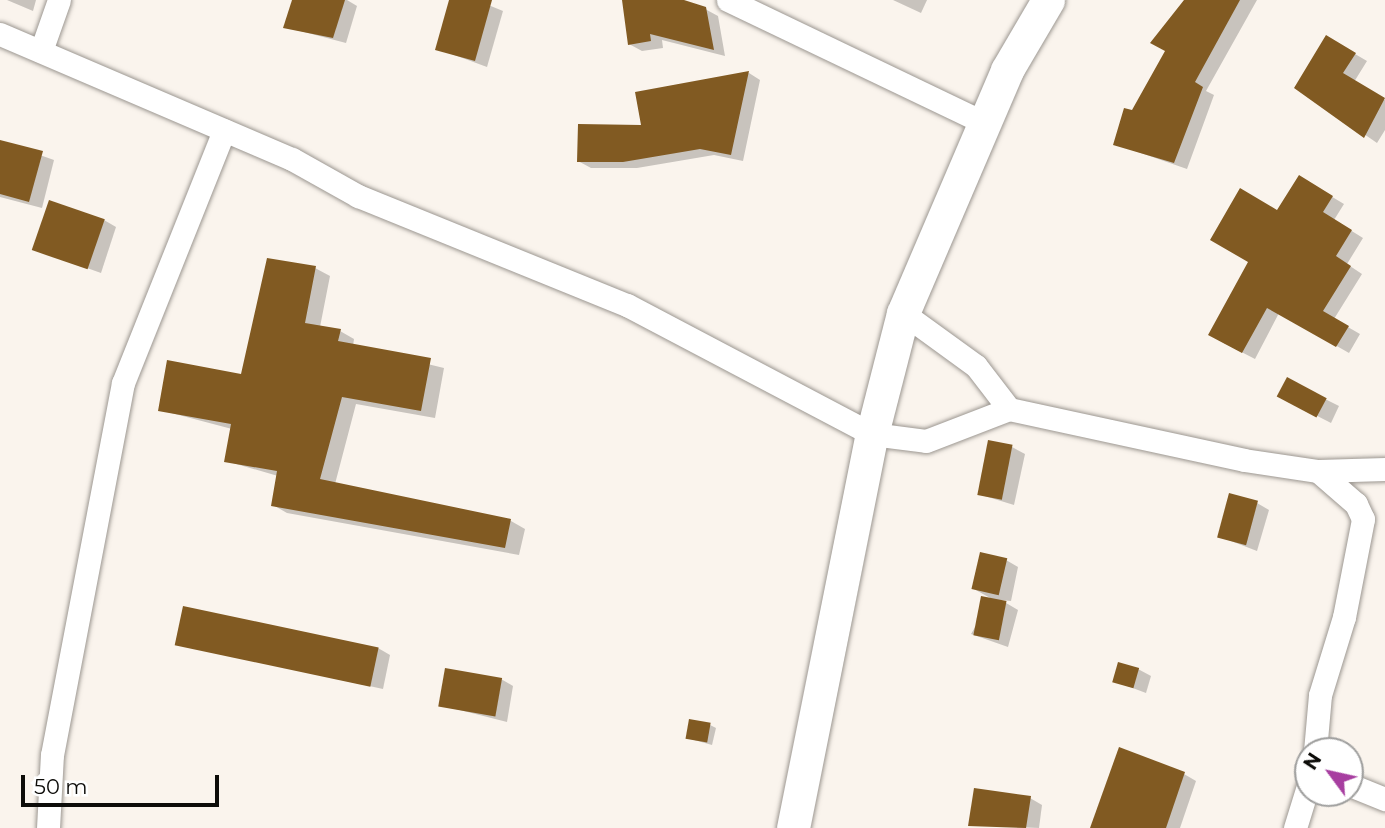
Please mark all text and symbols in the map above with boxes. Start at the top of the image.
north arrow [1294,737,1364,807]
text: N [1299,749,1326,774]
scale bar [24,762,222,806]
text: 50 m [34,774,88,799]

